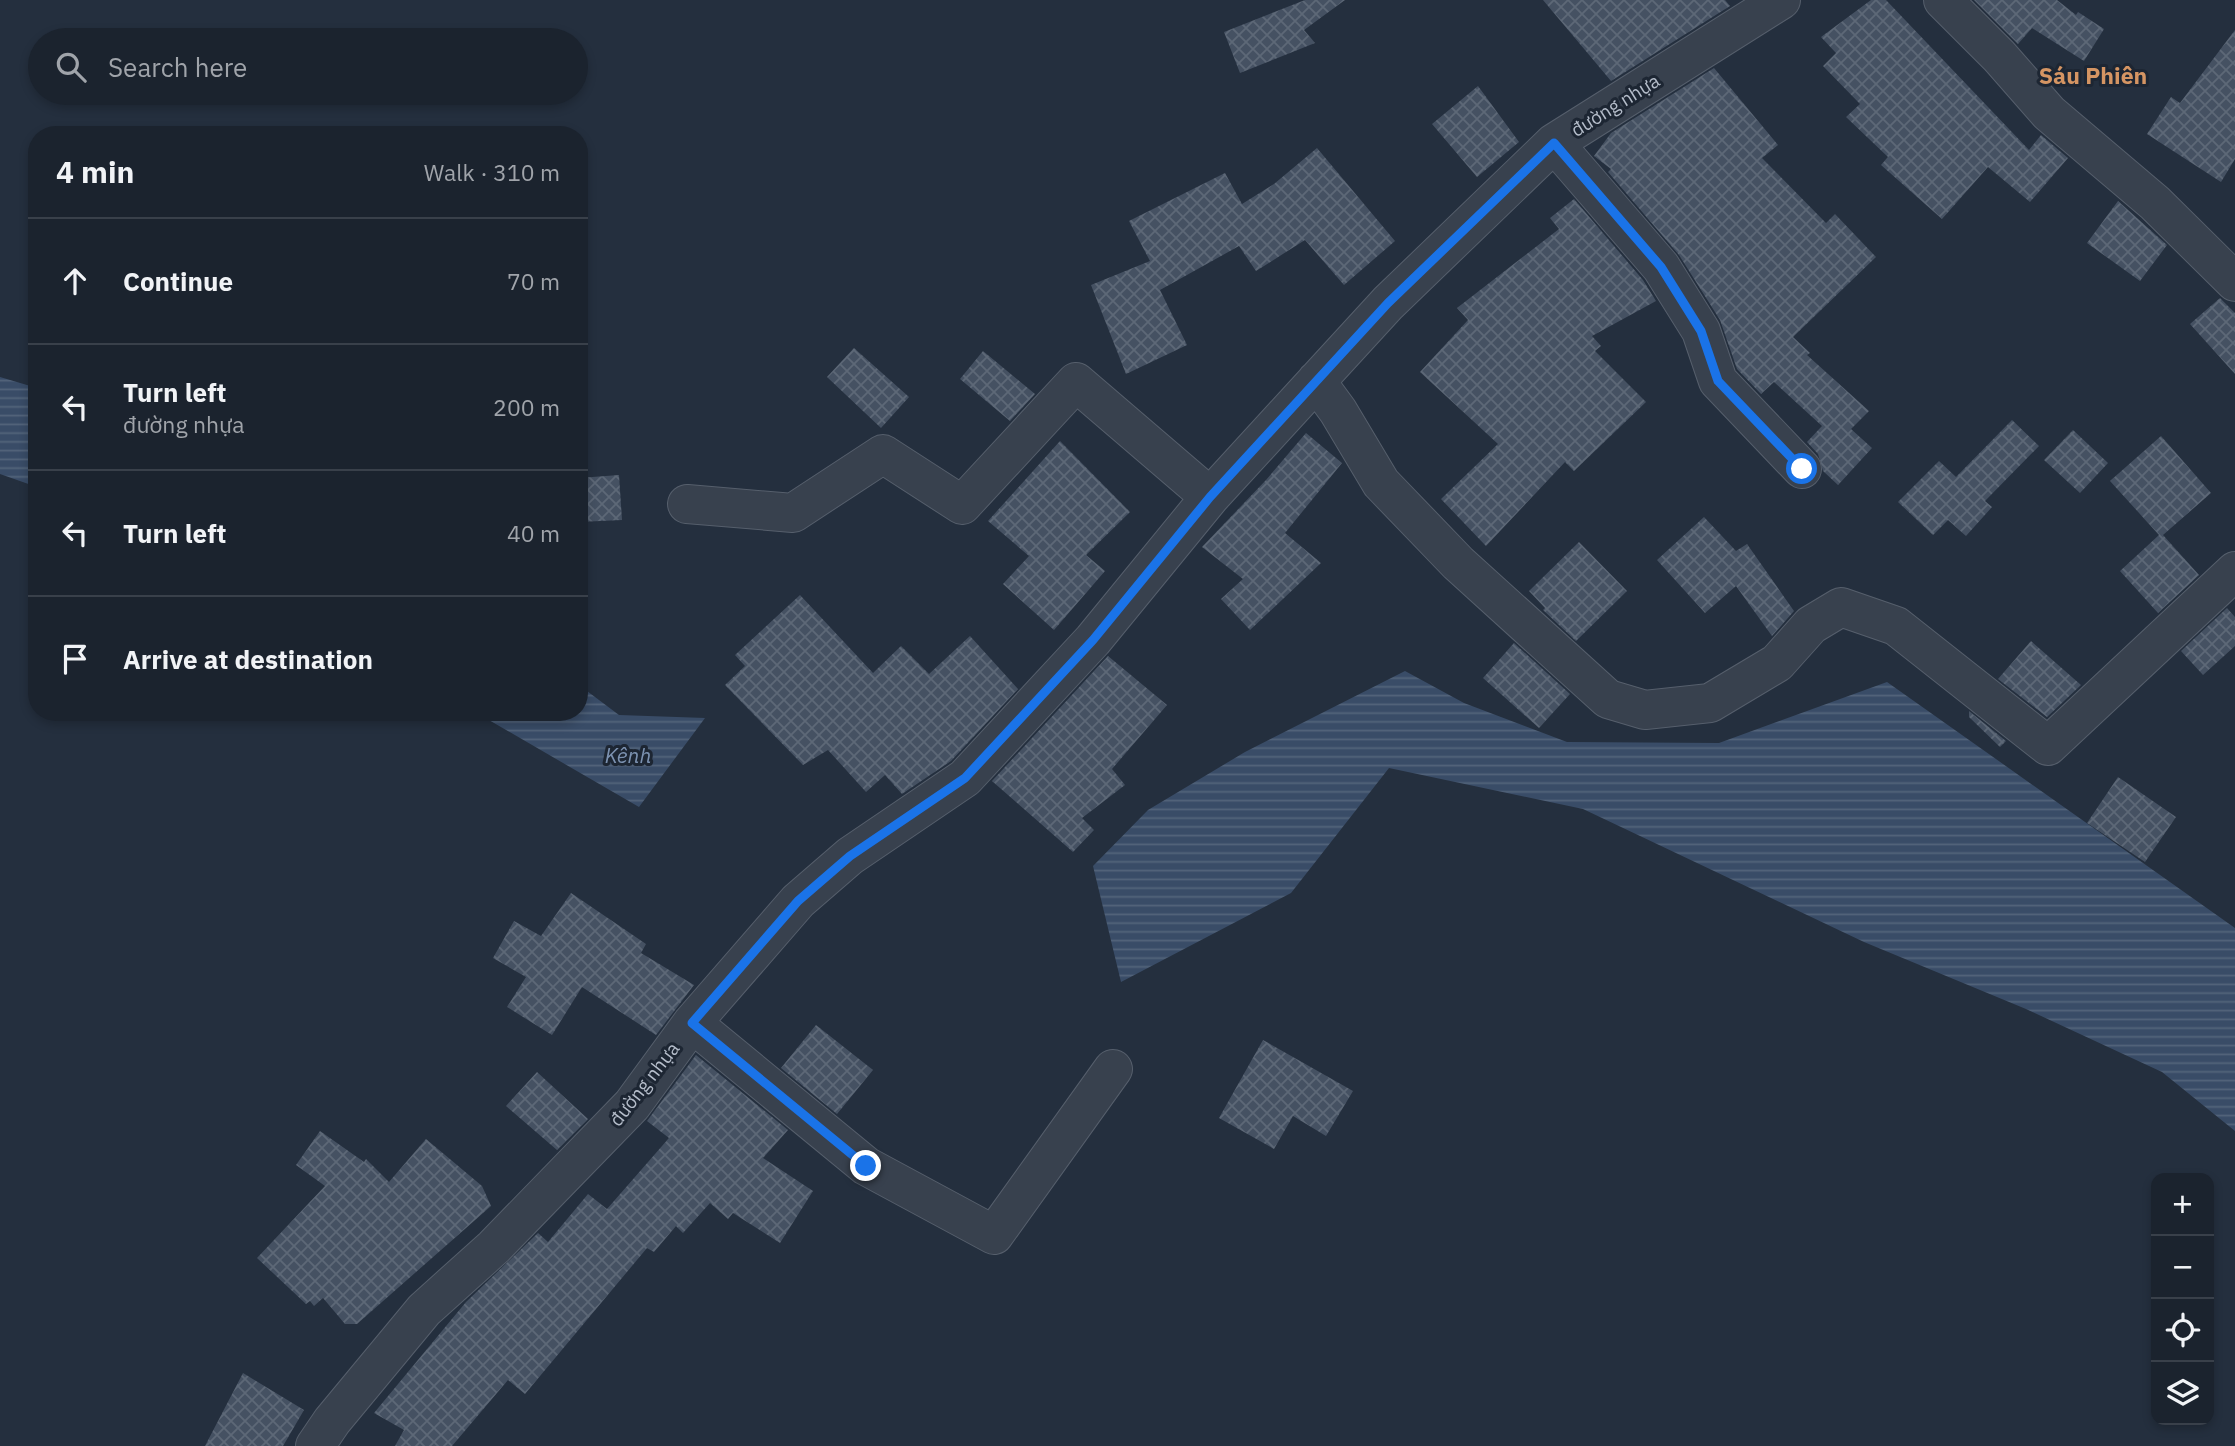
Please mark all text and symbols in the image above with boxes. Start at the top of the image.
search box [28,28,588,105]
icon: search [52,48,90,86]
text: Search here [108,50,247,84]
district label: Sáu Phiên [2039,60,2147,90]
street label: đường nhựa [1566,68,1664,142]
text: 4 min [56,152,134,191]
text: Walk · 310 m [424,157,560,187]
icon: ahead [56,262,94,300]
text: Continue [123,264,233,298]
text: 70 m [507,266,560,296]
text: Turn left [123,375,226,409]
icon: left [56,388,94,426]
text: 200 m [493,392,560,422]
text: đường nhựa [123,409,244,439]
route start [1786,453,1817,484]
icon: left [56,514,94,552]
text: Turn left [123,516,226,550]
text: 40 m [507,518,560,548]
icon: arrive [56,640,94,678]
text: Arrive at destination [123,642,373,676]
water label: Kênh [605,741,651,769]
street label: đường nhựa [604,1037,684,1131]
route end [850,1150,881,1181]
map controls [2151,1173,2214,1425]
button: + [2151,1173,2214,1236]
button: − [2151,1236,2214,1299]
button: locate [2151,1299,2214,1362]
button: layers [2151,1362,2214,1425]

